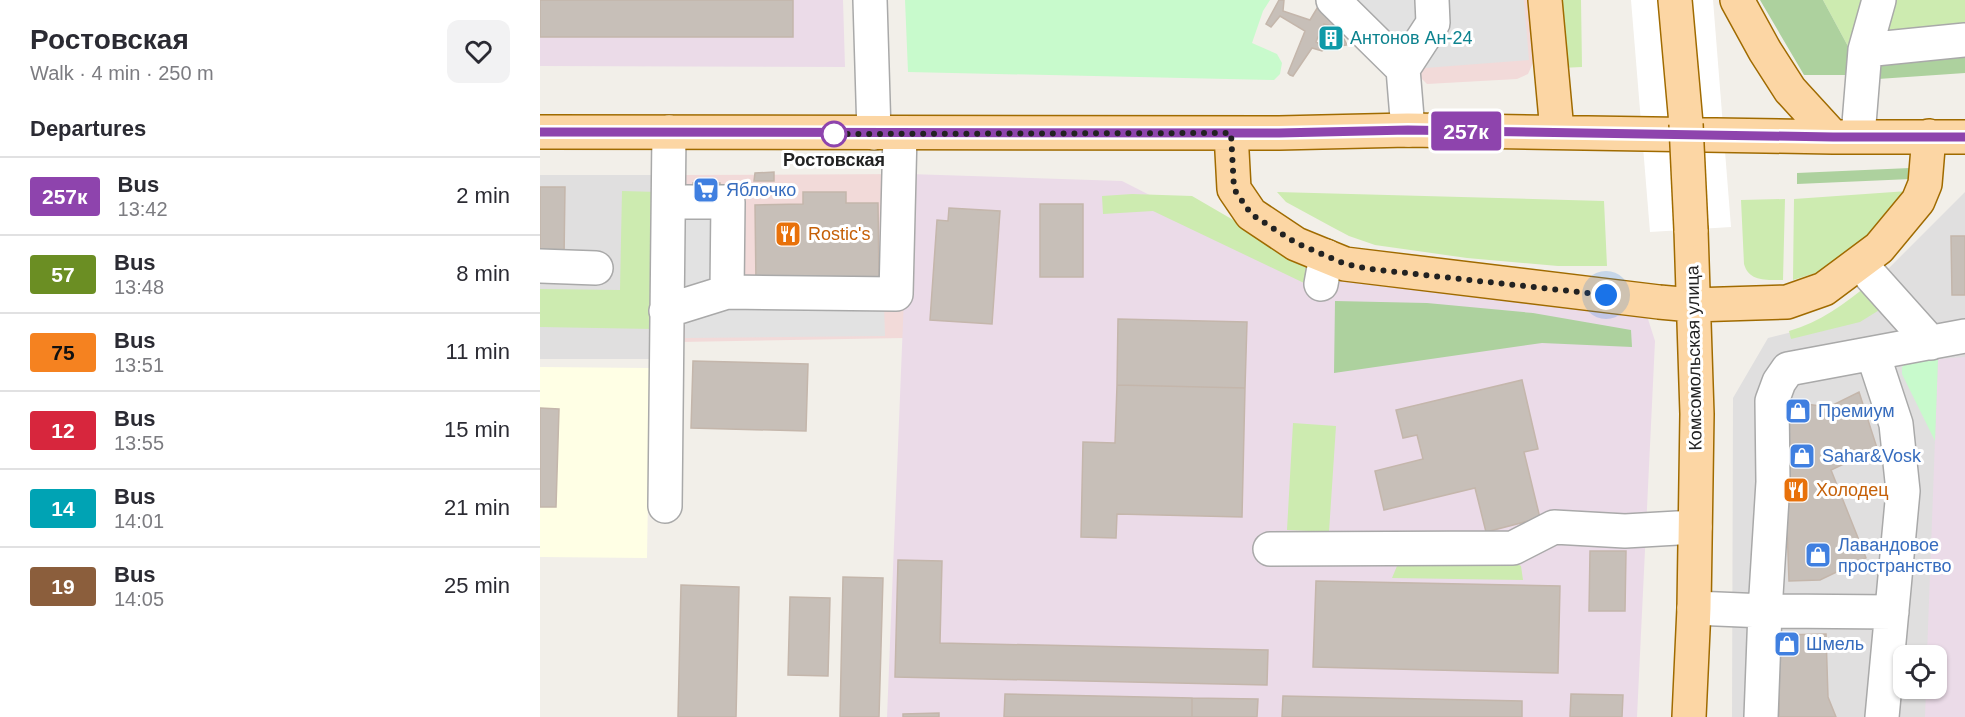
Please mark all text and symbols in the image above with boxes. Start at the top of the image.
button: heart [447,20,510,83]
building icon: Антонов Ан-24 [1316,23,1346,53]
text: Ростовская [30,24,189,55]
place label: Антонов Ан-24 [1350,28,1472,48]
text: Walk · 4 min · 250 m [30,62,214,84]
line badge: 257к [1424,112,1508,150]
text: Departures [30,116,146,141]
text: 257к [1443,120,1489,143]
marker: Ростовская [821,121,847,147]
place label: Ростовская [783,150,885,170]
text: Bus [118,172,159,197]
supermarket icon: Яблочко [691,175,721,205]
place label: Яблочко [726,180,796,200]
text: 2 min [456,183,510,208]
text: 257к [42,185,88,208]
text: 13:42 [118,198,168,220]
restaurant icon: Rostic's [773,219,803,249]
place label: Rostic's [808,224,870,244]
text: Bus [114,250,156,275]
text: 8 min [456,261,510,286]
text: 57 [51,263,75,286]
street label: Комсомольская улица [1682,264,1706,451]
text: 13:48 [114,276,164,298]
your location [1591,280,1621,310]
text: Bus [114,328,156,353]
text: 11 min [446,339,510,364]
text: 75 [51,341,75,364]
text: 13:51 [114,354,164,376]
shop icon: Премиум [1783,396,1813,426]
place label: Премиум [1818,401,1895,421]
text: Bus [114,406,156,431]
text: 15 min [444,417,510,442]
text: 12 [51,419,75,442]
text: 13:55 [114,432,164,454]
shop icon: Sahar&Vosk [1787,441,1817,471]
place label: Sahar&Vosk [1822,446,1922,466]
restaurant icon: Холодец [1781,475,1811,505]
place label: Холодец [1816,480,1889,500]
text: Bus [114,484,156,509]
text: 21 min [444,495,510,520]
text: 14 [51,497,75,520]
text: 14:01 [114,510,164,532]
place label: Лавандовое пространство [1838,535,1952,576]
shop icon: Лавандовое пространство [1803,540,1833,570]
text: Bus [114,562,156,587]
text: 25 min [444,573,510,598]
text: 19 [51,575,75,598]
text: 14:05 [114,588,164,610]
shop icon: Шмель [1772,629,1802,659]
place label: Шмель [1806,634,1864,654]
map controls [1893,645,1947,699]
button: locate [1893,645,1947,699]

